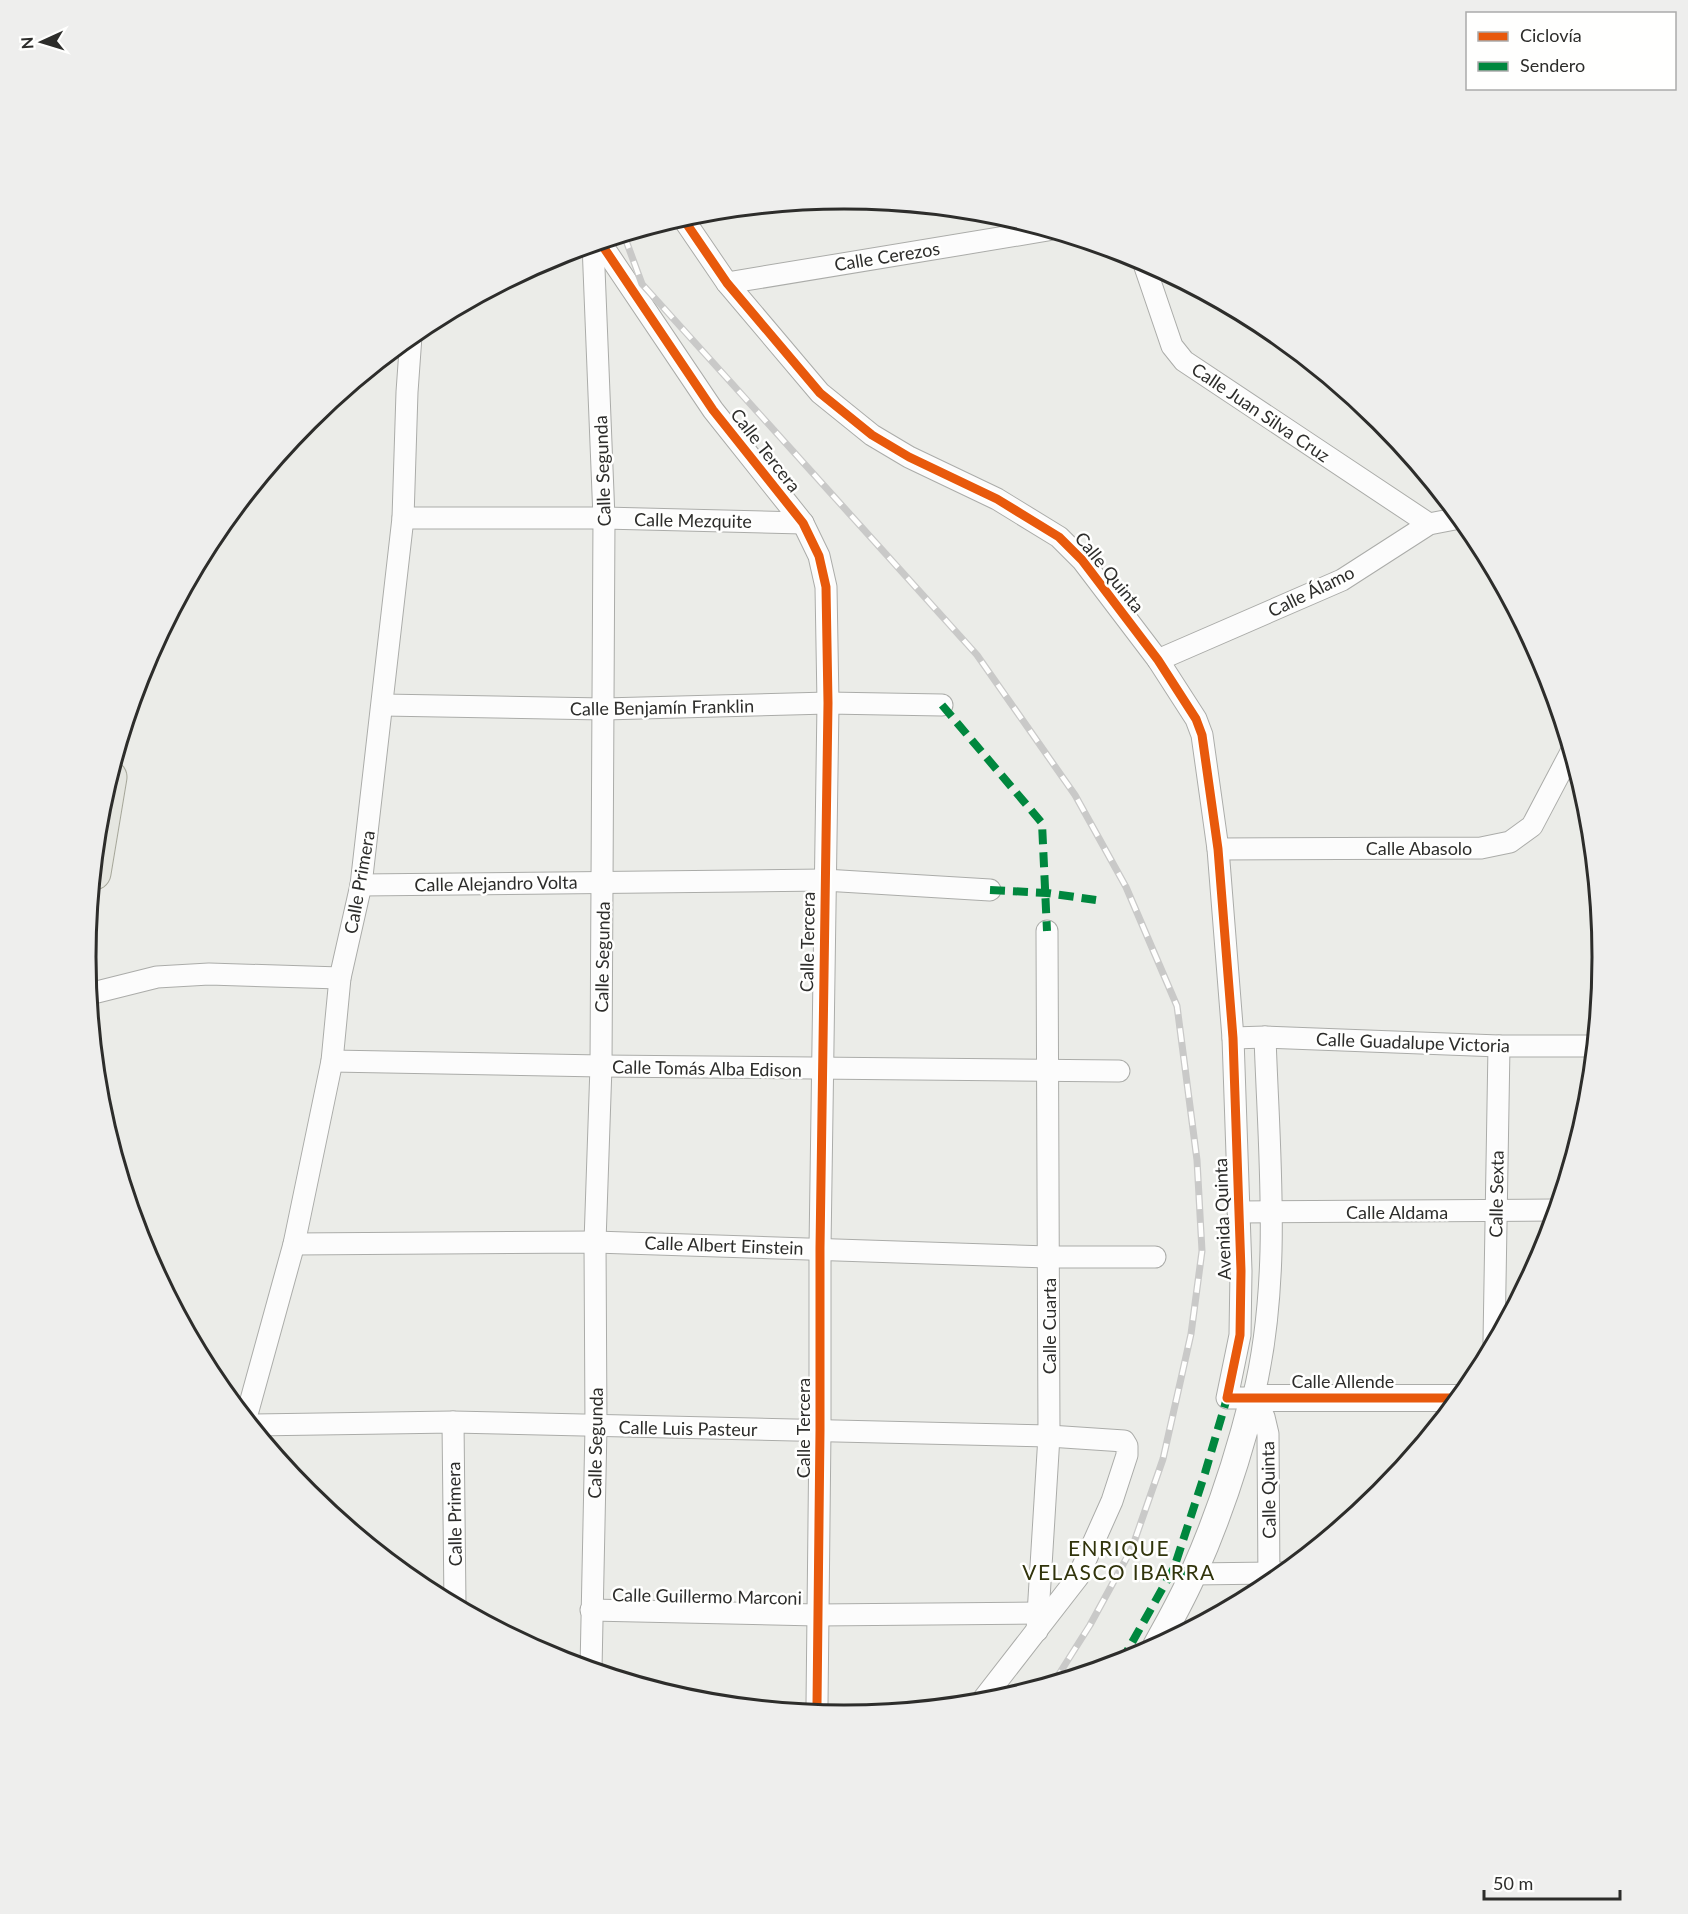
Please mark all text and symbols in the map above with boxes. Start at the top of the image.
north arrow [12,12,72,72]
legend [1466,12,1676,90]
text: Ciclovía [1520,24,1582,46]
text: N [17,36,36,50]
text: Sendero [1520,54,1585,76]
street label: Calle Cerezos [833,237,942,275]
street label: Calle Juan Silva Cruz [1188,358,1334,466]
street label: Calle Tercera [726,404,806,496]
street label: Calle Segunda [589,415,615,527]
street label: Calle Mezquite [634,508,752,532]
street label: Calle Quinta [1071,527,1149,617]
street label: Calle Álamo [1264,561,1358,621]
street label: Calle Benjamín Franklin [570,694,754,720]
street label: Calle Primera [339,829,379,935]
street label: Calle Abasolo [1366,837,1472,859]
street label: Calle Alejandro Volta [414,871,578,895]
street label: Calle Tercera [795,892,819,992]
street label: Calle Segunda [590,901,614,1013]
street label: Calle Guadalupe Victoria [1316,1028,1510,1056]
street label: Calle Tomás Alba Edison [612,1055,802,1081]
street label: Calle Sexta [1484,1150,1508,1238]
street label: Avenida Quinta [1209,1158,1235,1280]
street label: Calle Aldama [1346,1201,1448,1223]
street label: Calle Albert Einstein [644,1231,804,1259]
street label: Calle Cuarta [1038,1278,1060,1374]
street label: Calle Allende [1292,1370,1394,1392]
street label: Calle Tercera [792,1378,814,1478]
street label: Calle Segunda [583,1387,607,1499]
street label: Calle Luis Pasteur [618,1416,758,1440]
street label: Calle Quinta [1256,1441,1280,1539]
street label: Calle Primera [442,1461,466,1567]
district label: ENRIQUE VELASCO IBARRA [1022,1535,1216,1584]
street label: Calle Guillermo Marconi [612,1583,802,1609]
scale bar [1484,1863,1620,1901]
text: 50 m [1493,1872,1533,1894]

